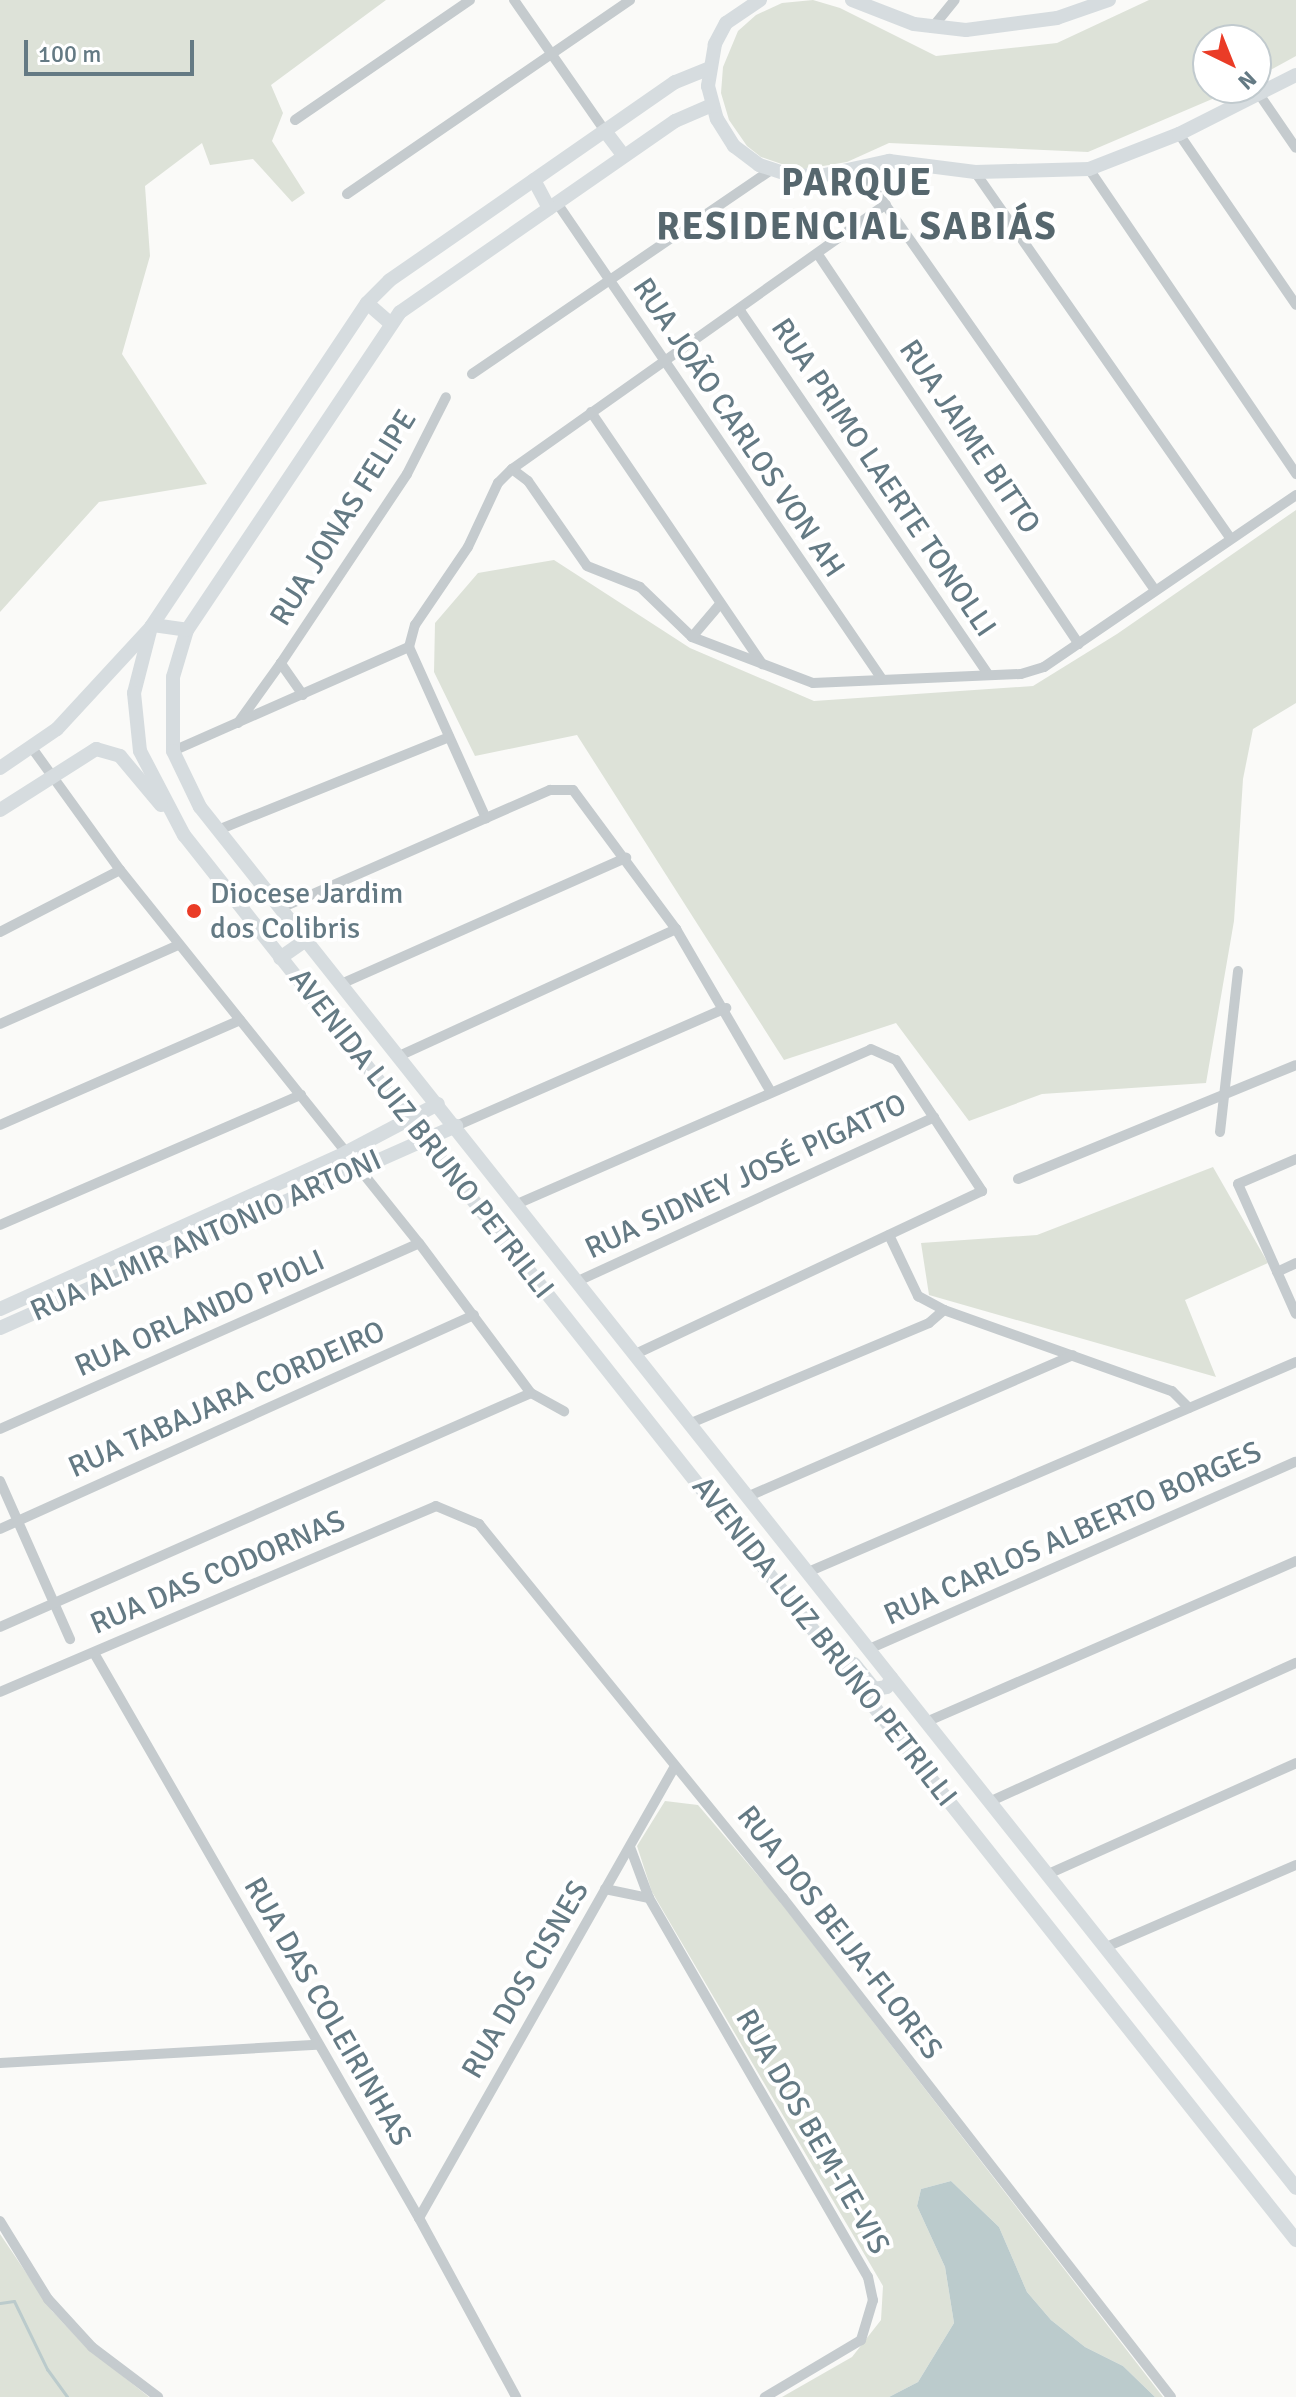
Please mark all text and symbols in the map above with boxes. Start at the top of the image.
scale bar [28,24,198,74]
north arrow [1192,24,1272,104]
text: 100 m [38,39,101,69]
text: N [1233,65,1262,96]
district label: PARQUE RESIDENCIAL SABIÁS [656,160,1058,250]
street label: RUA JOÃO CARLOS VON AH [624,271,852,585]
street label: RUA PRIMO LAERTE TONOLLI [763,312,1003,644]
street label: RUA JAIME BITTO [891,333,1047,541]
street label: RUA JONAS FELIPE [263,403,425,633]
place label: Diocese Jardim dos Colibris [210,876,403,946]
marker: Diocese Jardim dos Colibris [185,902,203,920]
street label: AVENIDA LUIZ BRUNO PETRILLI [281,962,561,1306]
street label: RUA SIDNEY JOSÉ PIGATTO [580,1087,912,1267]
street label: RUA ALMIR ANTONIO ARTONI [25,1142,387,1330]
street label: RUA ORLANDO PIOLI [70,1243,330,1385]
street label: RUA TABAJARA CORDEIRO [63,1314,391,1486]
street label: RUA CARLOS ALBERTO BORGES [879,1434,1267,1634]
street label: AVENIDA LUIZ BRUNO PETRILLI [684,1470,964,1814]
street label: RUA DAS CODORNAS [85,1503,351,1643]
street label: RUA DOS BEIJA-FLORES [729,1799,949,2067]
street label: RUA DAS COLEIRINHAS [235,1871,419,2153]
street label: RUA DOS CISNES [455,1875,597,2085]
street label: RUA DOS BEM-TE-VIS [727,2003,897,2261]

